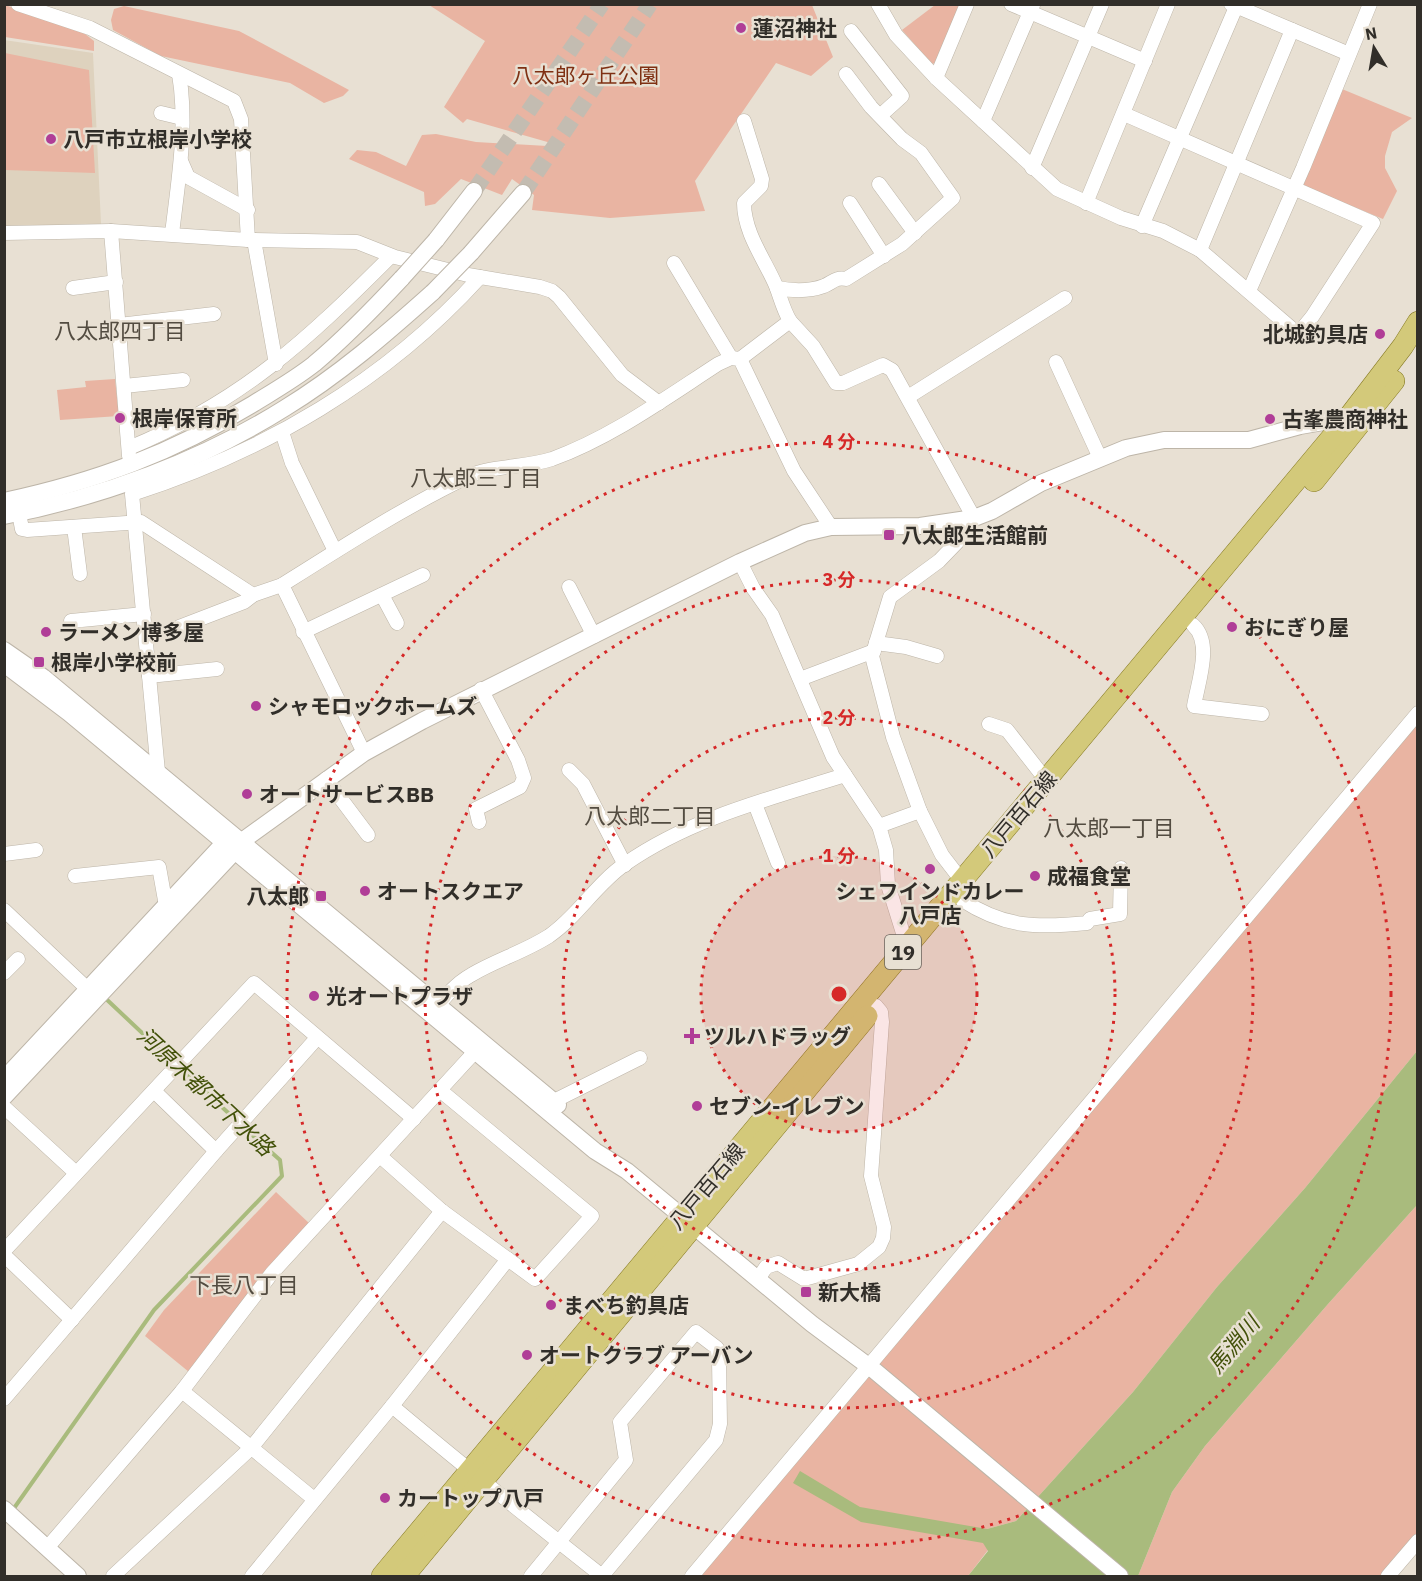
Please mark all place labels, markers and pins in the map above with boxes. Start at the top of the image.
place label: 蓮沼神社 [753,14,837,42]
marker: 蓮沼神社 [734,21,748,35]
place label: 八戸市立根岸小学校 [63,125,252,153]
marker: 八戸市立根岸小学校 [44,132,58,146]
place label: 北城釣具店 [1263,320,1368,348]
marker: 北城釣具店 [1373,327,1387,341]
place label: 根岸保育所 [132,404,237,432]
place label: 古峯農商神社 [1282,405,1408,433]
marker: 根岸保育所 [113,411,127,425]
marker: 古峯農商神社 [1263,412,1277,426]
place label: 八太郎生活館前 [901,521,1048,549]
marker: 八太郎生活館前 [882,528,896,542]
place label: おにぎり屋 [1244,613,1349,641]
place label: ラーメン博多屋 [58,618,204,646]
marker: おにぎり屋 [1225,620,1239,634]
marker: ラーメン博多屋 [39,625,53,639]
place label: 根岸小学校前 [51,648,177,676]
marker: 根岸小学校前 [32,655,46,669]
place label: シャモロックホームズ [268,692,477,720]
marker: シャモロックホームズ [249,699,263,713]
place label: オートサービスBB [259,780,434,808]
marker: オートサービスBB [240,787,254,801]
marker: シェフインドカレー 八戸店 [923,862,937,876]
place label: 成福食堂 [1047,862,1131,890]
marker: 成福食堂 [1028,869,1042,883]
place label: オートスクエア [377,877,524,905]
place label: シェフインドカレー 八戸店 [836,877,1025,929]
place label: 八太郎 [246,882,309,910]
marker: オートスクエア [358,884,372,898]
marker: 八太郎 [314,889,328,903]
place label: 光オートプラザ [326,982,473,1010]
centre of rings [829,984,849,1004]
marker: 光オートプラザ [307,989,321,1003]
place label: ツルハドラッグ [704,1022,851,1050]
marker: ツルハドラッグ [685,1029,699,1043]
place label: セブン-イレブン [709,1092,864,1120]
marker: セブン-イレブン [690,1099,704,1113]
place label: 新大橋 [818,1278,881,1306]
marker: 新大橋 [799,1285,813,1299]
place label: まべち釣具店 [563,1291,689,1319]
marker: まべち釣具店 [544,1298,558,1312]
place label: オートクラブ アーバン [539,1341,754,1369]
marker: オートクラブ アーバン [520,1348,534,1362]
place label: カートップ八戸 [397,1484,544,1512]
marker: カートップ八戸 [378,1491,392,1505]

